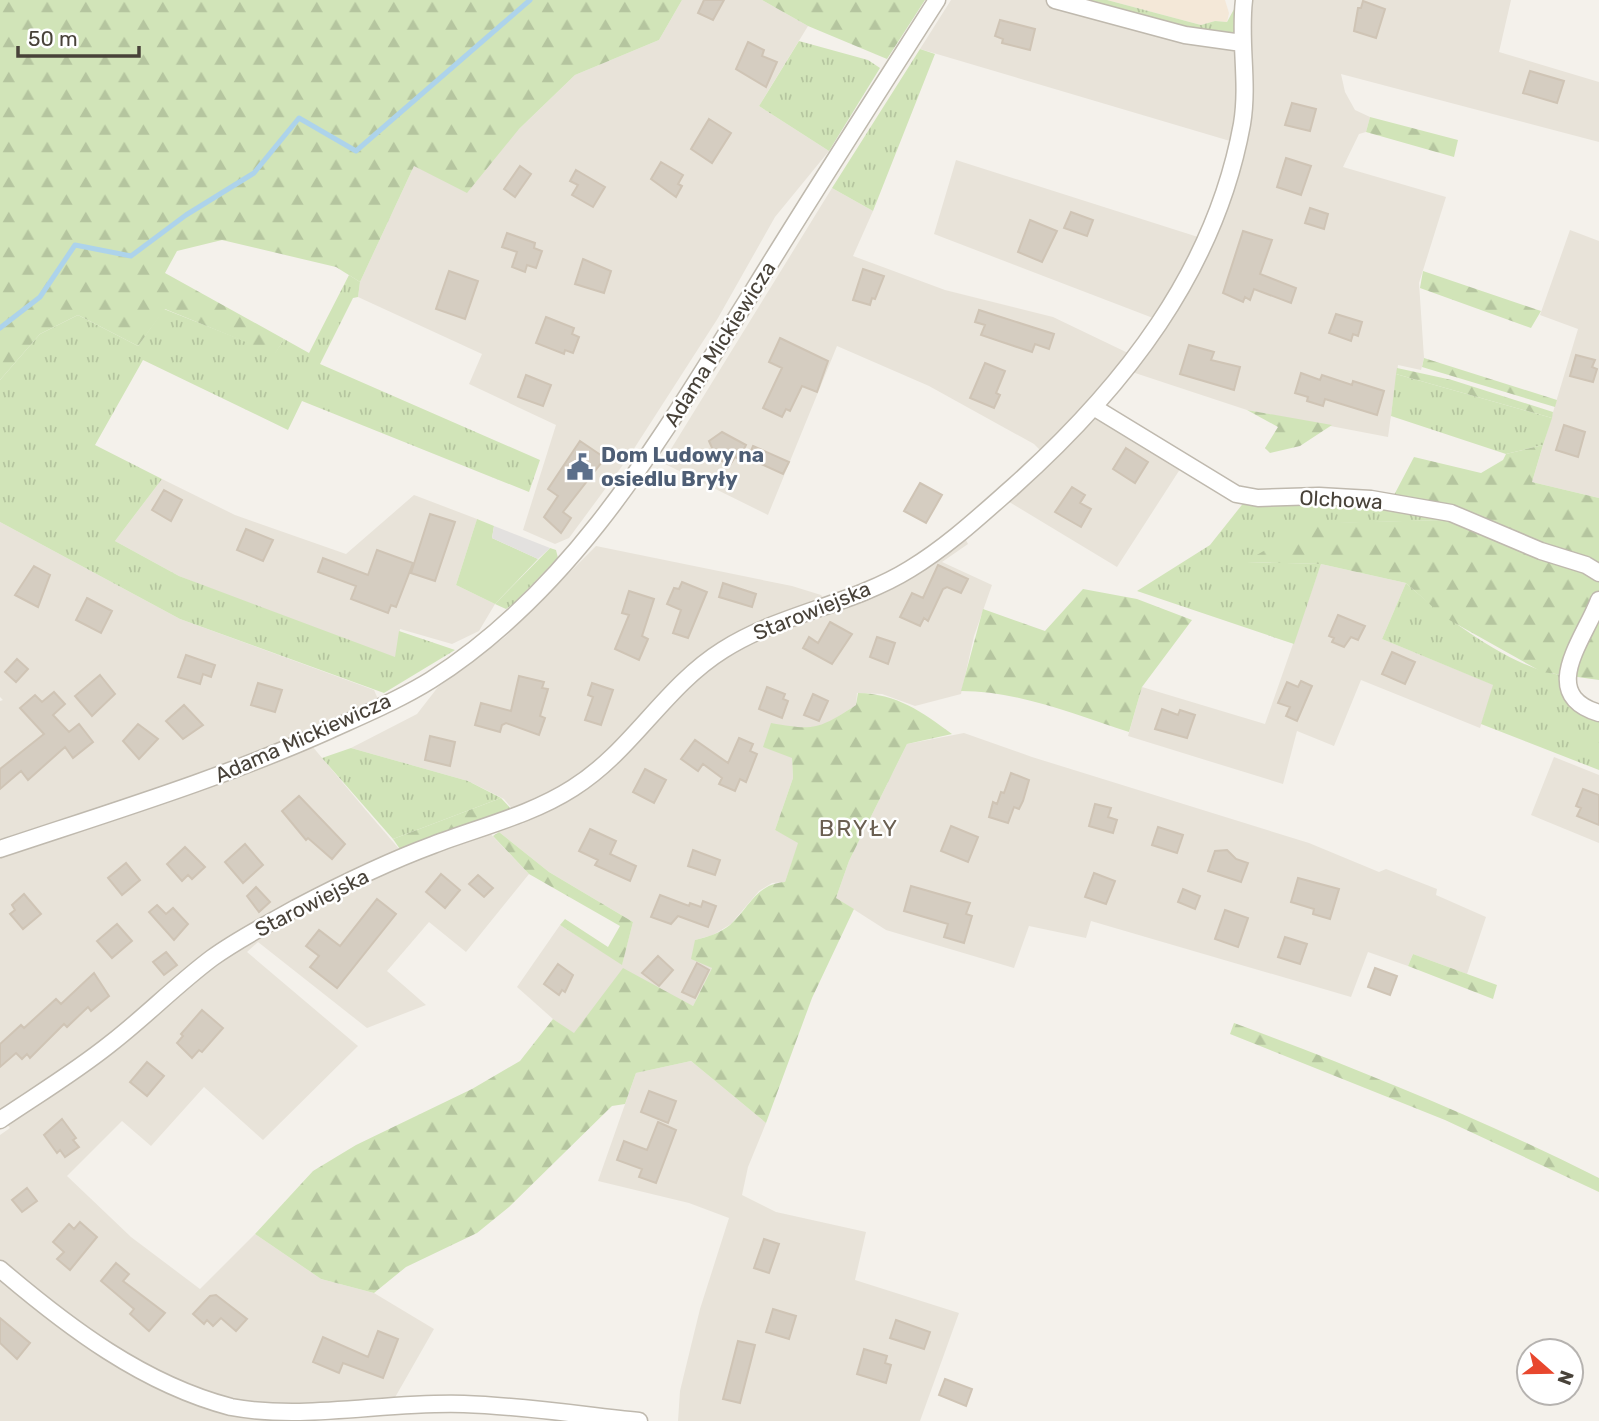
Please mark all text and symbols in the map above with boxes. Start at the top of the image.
scale bar [18,14,138,58]
text: 50 m [28,26,78,51]
street label: Adama Mickiewicza [659,257,781,431]
place label: Dom Ludowy na osiedlu Bryły [601,442,764,491]
public building icon: Dom Ludowy na osiedlu Bryły [565,452,595,482]
street label: Olchowa [1299,485,1383,514]
street label: Starowiejska [749,576,874,645]
street label: Adama Mickiewicza [211,687,395,788]
district label: BRYŁY [819,814,899,842]
street label: Starowiejska [251,863,373,942]
north arrow [1515,1337,1585,1407]
text: N [1552,1367,1579,1388]

